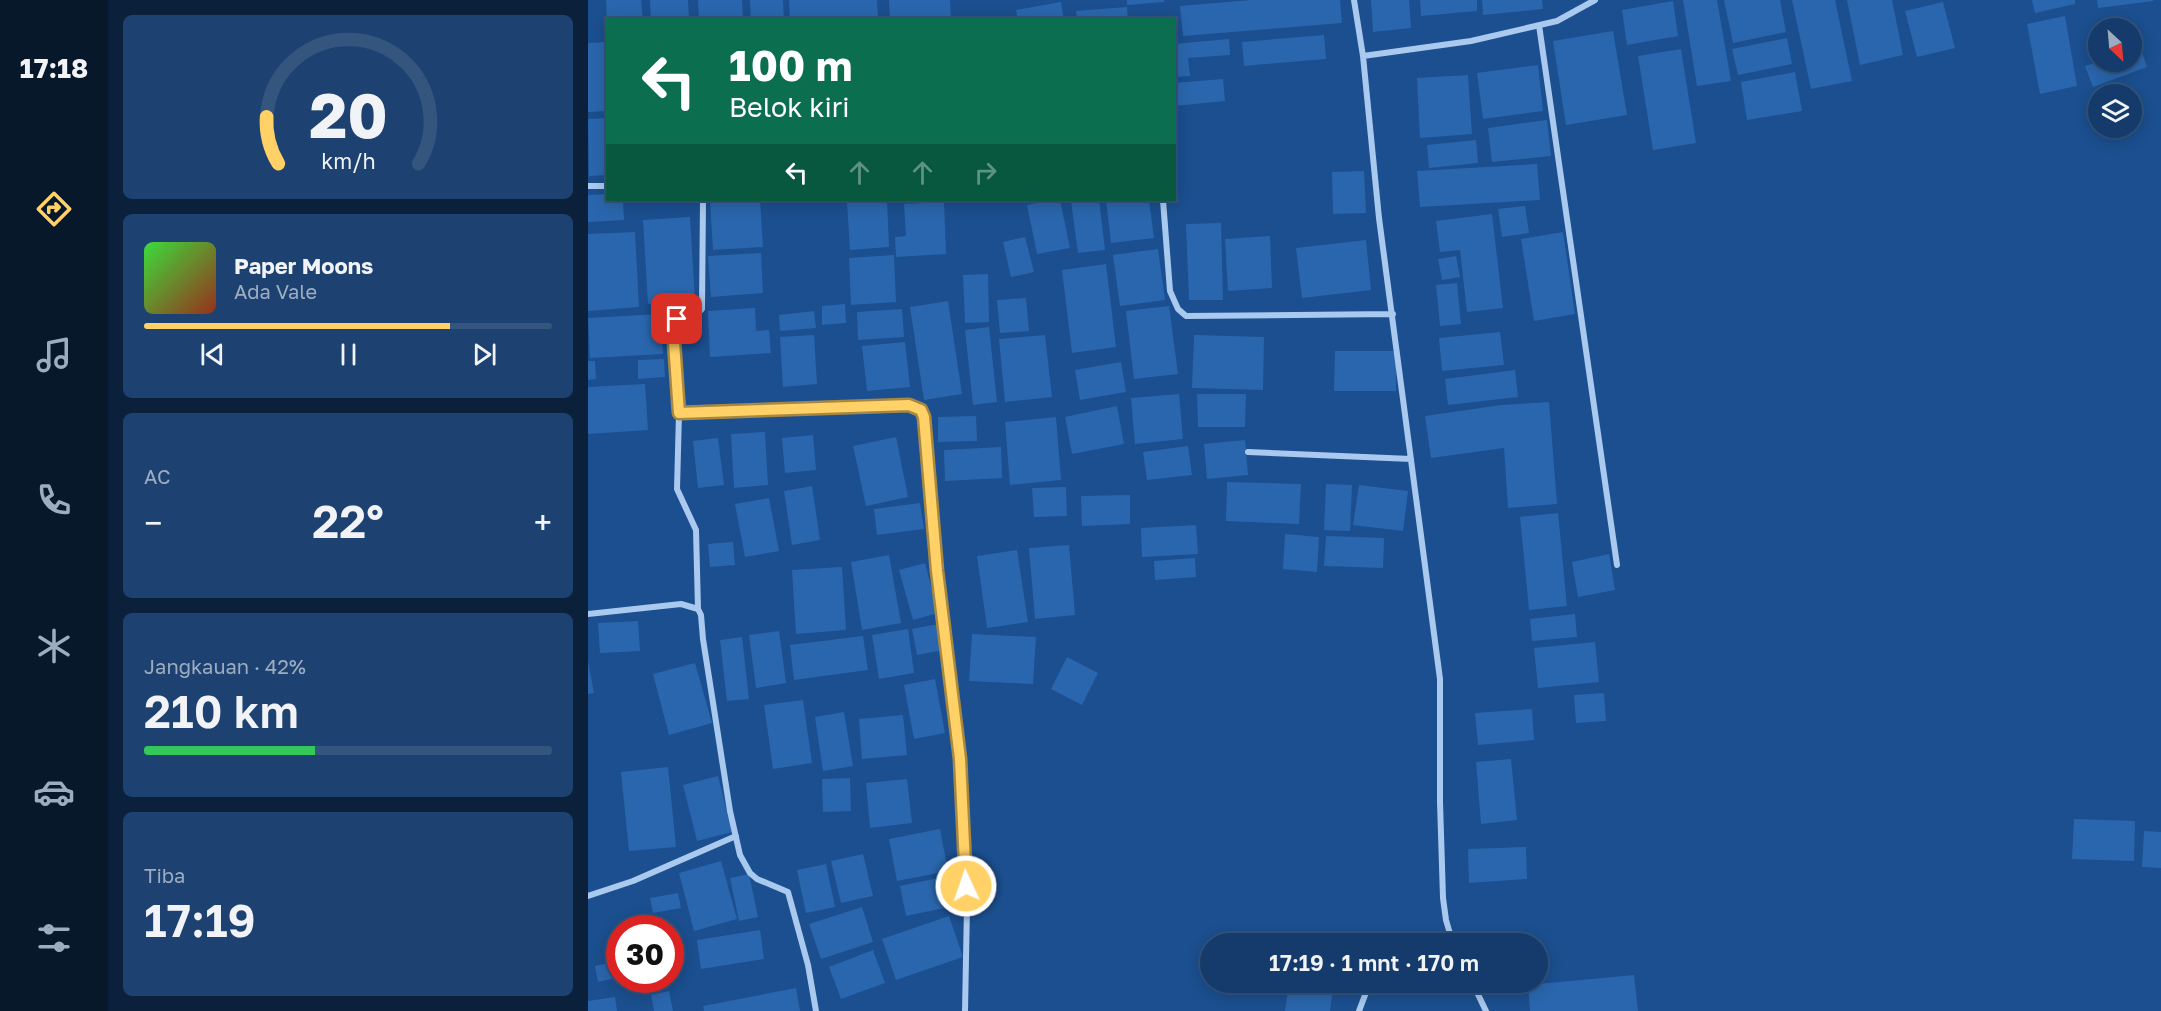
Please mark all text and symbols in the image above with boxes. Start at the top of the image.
north arrow [2088,18,2142,72]
map controls [2088,18,2142,138]
text: 100 m [729,40,852,90]
icon: left [630,42,708,120]
text: 17:18 [20,52,88,84]
text: 20 [309,77,387,152]
button: layers [2088,84,2142,138]
text: Belok kiri [729,91,850,123]
text: km/h [321,148,375,174]
icon: left [780,156,813,189]
icon: ahead [843,156,876,189]
icon: ahead [906,156,939,189]
icon: right [969,156,1002,189]
icon: directions [33,188,75,230]
text: Paper Moons [234,252,373,279]
text: Ada Vale [234,279,317,303]
pin [651,293,702,344]
icon: arrive [660,302,693,335]
icon: music [33,334,75,376]
icon: previous [196,338,229,371]
icon: pause [332,338,365,371]
icon: next [468,338,501,371]
text: AC [144,464,171,488]
icon: phone [33,479,75,521]
text: 22° [312,494,384,548]
text: − [144,503,162,542]
text: + [534,503,552,542]
icon: climate [33,625,75,667]
text: Jangkauan · 42% [144,654,306,678]
text: 210 km [144,684,299,738]
icon: car [33,771,75,813]
position arrow [934,854,998,918]
text: Tiba [144,863,185,887]
text: 17:19 [144,893,256,947]
speed limit sign: 30 [606,915,684,993]
icon: filters [33,917,75,959]
text: 17:19 · 1 mnt · 170 m [1269,949,1479,976]

